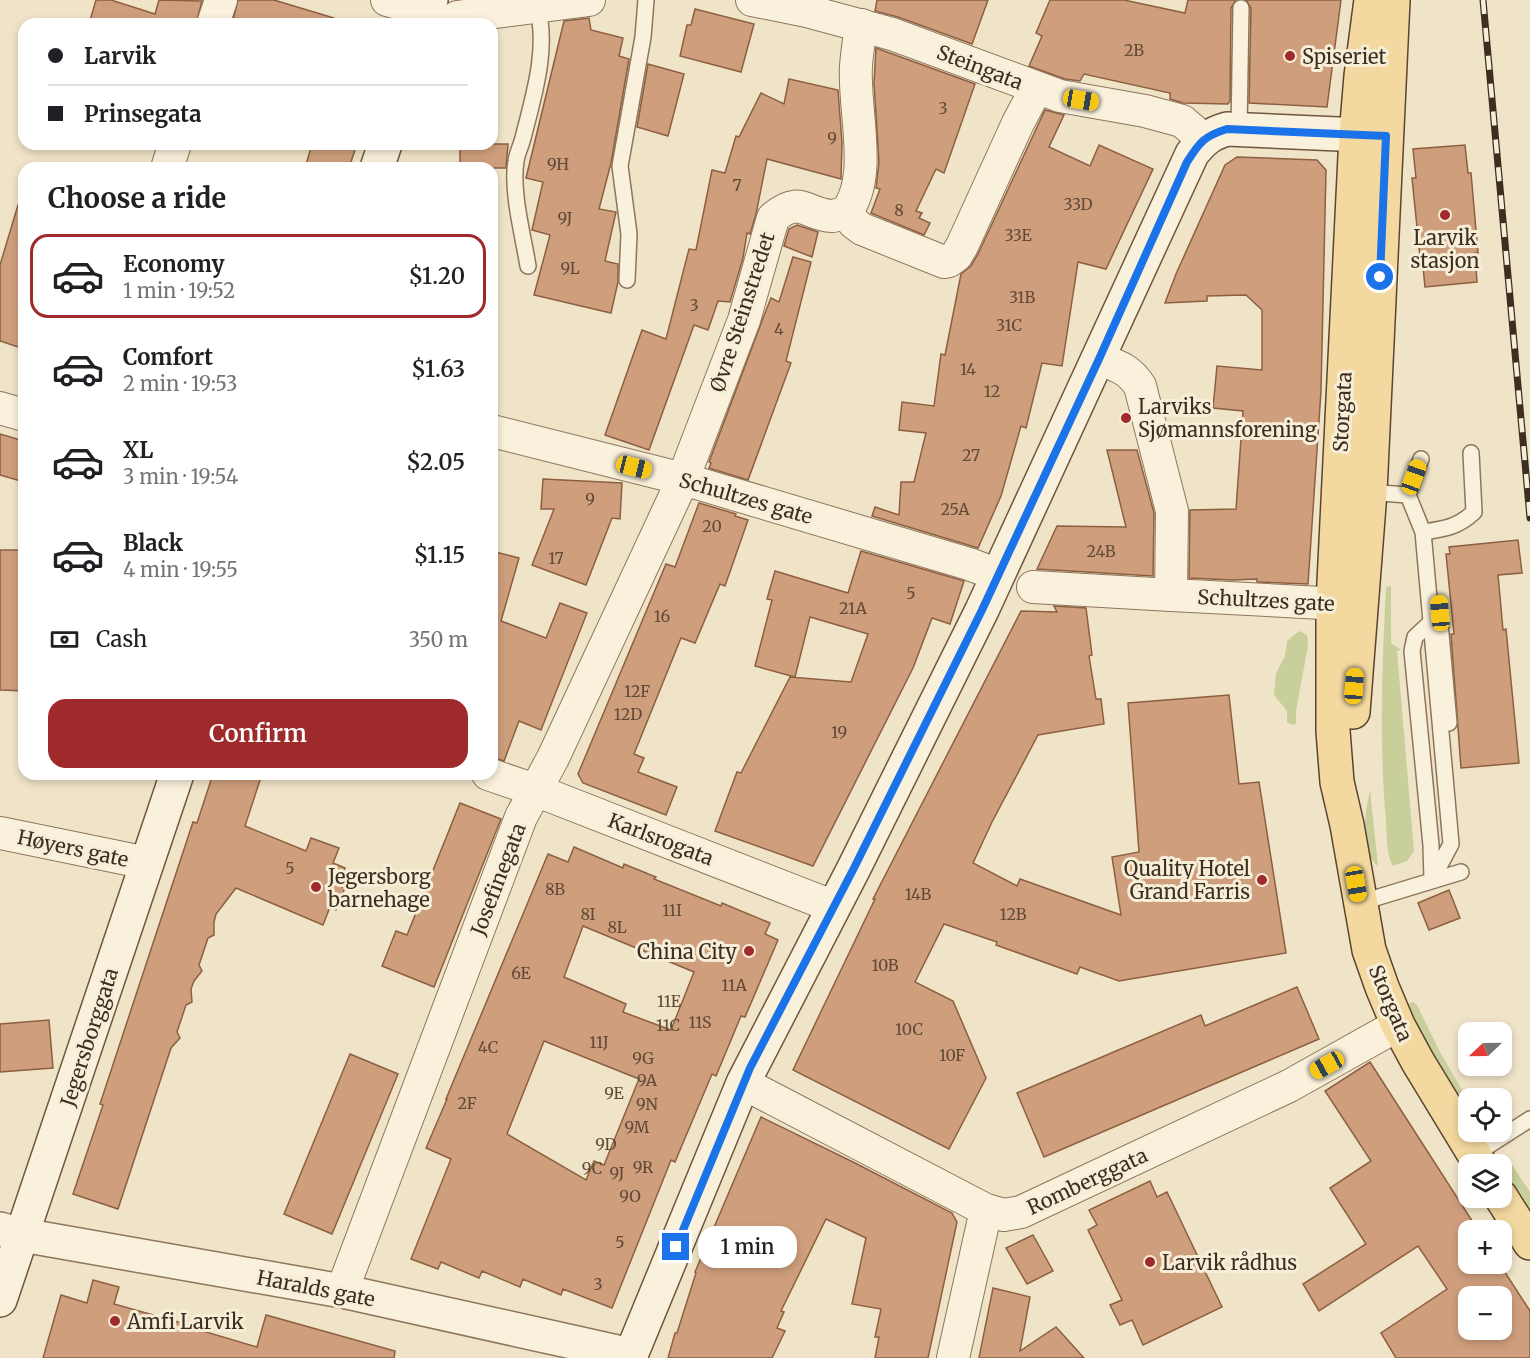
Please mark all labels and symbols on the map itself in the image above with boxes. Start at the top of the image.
street label: Steingata [933,39,1027,95]
house number: 2B [1124,40,1144,60]
place label: Spiseriet [1302,44,1387,69]
marker: Spiseriet [1283,49,1297,63]
car [1062,88,1100,112]
house number: 3 [938,98,948,118]
house number: 9 [827,128,837,148]
house number: 9H [547,154,569,174]
house number: 7 [732,175,742,195]
house number: 33D [1063,194,1093,214]
house number: 8 [894,200,904,220]
house number: 9J [557,208,573,228]
marker: Larvik stasjon [1438,208,1452,222]
house number: 33E [1004,225,1032,245]
place label: Larvik stasjon [1410,225,1480,273]
street label: Øvre Steinstredet [704,229,780,395]
house number: 9L [560,258,580,278]
route start [1366,263,1393,290]
house number: 31B [1009,287,1035,307]
house number: 3 [689,295,699,315]
house number: 31C [996,315,1022,335]
house number: 4 [774,319,784,339]
house number: 14 [960,359,976,379]
street label: Storgata [1327,371,1357,453]
house number: 12 [984,381,1000,401]
place label: Larviks Sjømannsforening [1138,394,1317,442]
marker: Larviks Sjømannsforening [1119,411,1133,425]
house number: 27 [962,445,980,465]
car [614,454,654,480]
car [1399,457,1429,497]
street label: Schultzes gate [676,467,816,529]
house number: 9 [585,489,595,509]
house number: 25A [940,499,970,519]
house number: 20 [702,516,722,536]
house number: 24B [1086,541,1116,561]
house number: 17 [548,548,564,568]
house number: 5 [906,583,916,603]
street label: Schultzes gate [1197,584,1335,616]
car [1429,594,1451,632]
house number: 21A [839,598,868,618]
house number: 16 [654,606,670,626]
car [1344,667,1364,705]
house number: 12F [624,681,650,701]
house number: 12D [614,704,642,724]
house number: 19 [831,722,847,742]
street label: Karlsrogata [605,807,718,871]
street label: Josefinegata [465,819,531,940]
street label: Høyers gate [15,824,131,872]
place label: Quality Hotel Grand Farris [1124,856,1250,904]
house number: 5 [285,858,295,878]
place label: Jegersborg barnehage [327,864,431,912]
car [1344,865,1368,903]
marker: Quality Hotel Grand Farris [1255,873,1269,887]
house number: 8B [545,879,565,899]
marker: Jegersborg barnehage [309,880,323,894]
house number: 14B [905,884,932,904]
house number: 11I [662,900,682,920]
house number: 8I [580,904,596,924]
house number: 12B [999,904,1027,924]
house number: 8L [607,917,627,937]
place label: China City [637,939,737,964]
marker: China City [742,944,756,958]
house number: 10B [871,955,899,975]
street label: Storgata [1364,961,1418,1045]
house number: 6E [511,963,532,983]
street label: Jegersborggata [55,964,123,1110]
house number: 11A [721,975,747,995]
house number: 11E [657,991,682,1011]
house number: 11S [688,1012,712,1032]
house number: 11C [656,1015,680,1035]
house number: 10C [895,1019,923,1039]
north arrow [1458,1022,1512,1076]
house number: 11J [589,1032,609,1052]
house number: 4C [478,1037,498,1057]
house number: 10F [939,1045,965,1065]
house number: 9G [632,1048,654,1068]
car [1307,1048,1347,1082]
house number: 9A [637,1070,658,1090]
house number: 9E [604,1083,625,1103]
house number: 2F [457,1093,477,1113]
house number: 9N [636,1094,658,1114]
house number: 9M [625,1117,650,1137]
house number: 9D [595,1134,617,1154]
street label: Romberggata [1023,1142,1151,1220]
house number: 9R [633,1157,654,1177]
house number: 9C [582,1158,602,1178]
house number: 9J [609,1163,625,1183]
house number: 9O [619,1186,641,1206]
callout: 1 min [697,1226,796,1268]
house number: 5 [615,1232,625,1252]
route end [662,1233,689,1260]
place label: Larvik rådhus [1162,1250,1297,1275]
marker: Larvik rådhus [1143,1255,1157,1269]
street label: Haralds gate [255,1264,377,1312]
house number: 3 [593,1274,603,1294]
place label: Amfi Larvik [126,1309,244,1334]
marker: Amfi Larvik [108,1314,122,1328]

